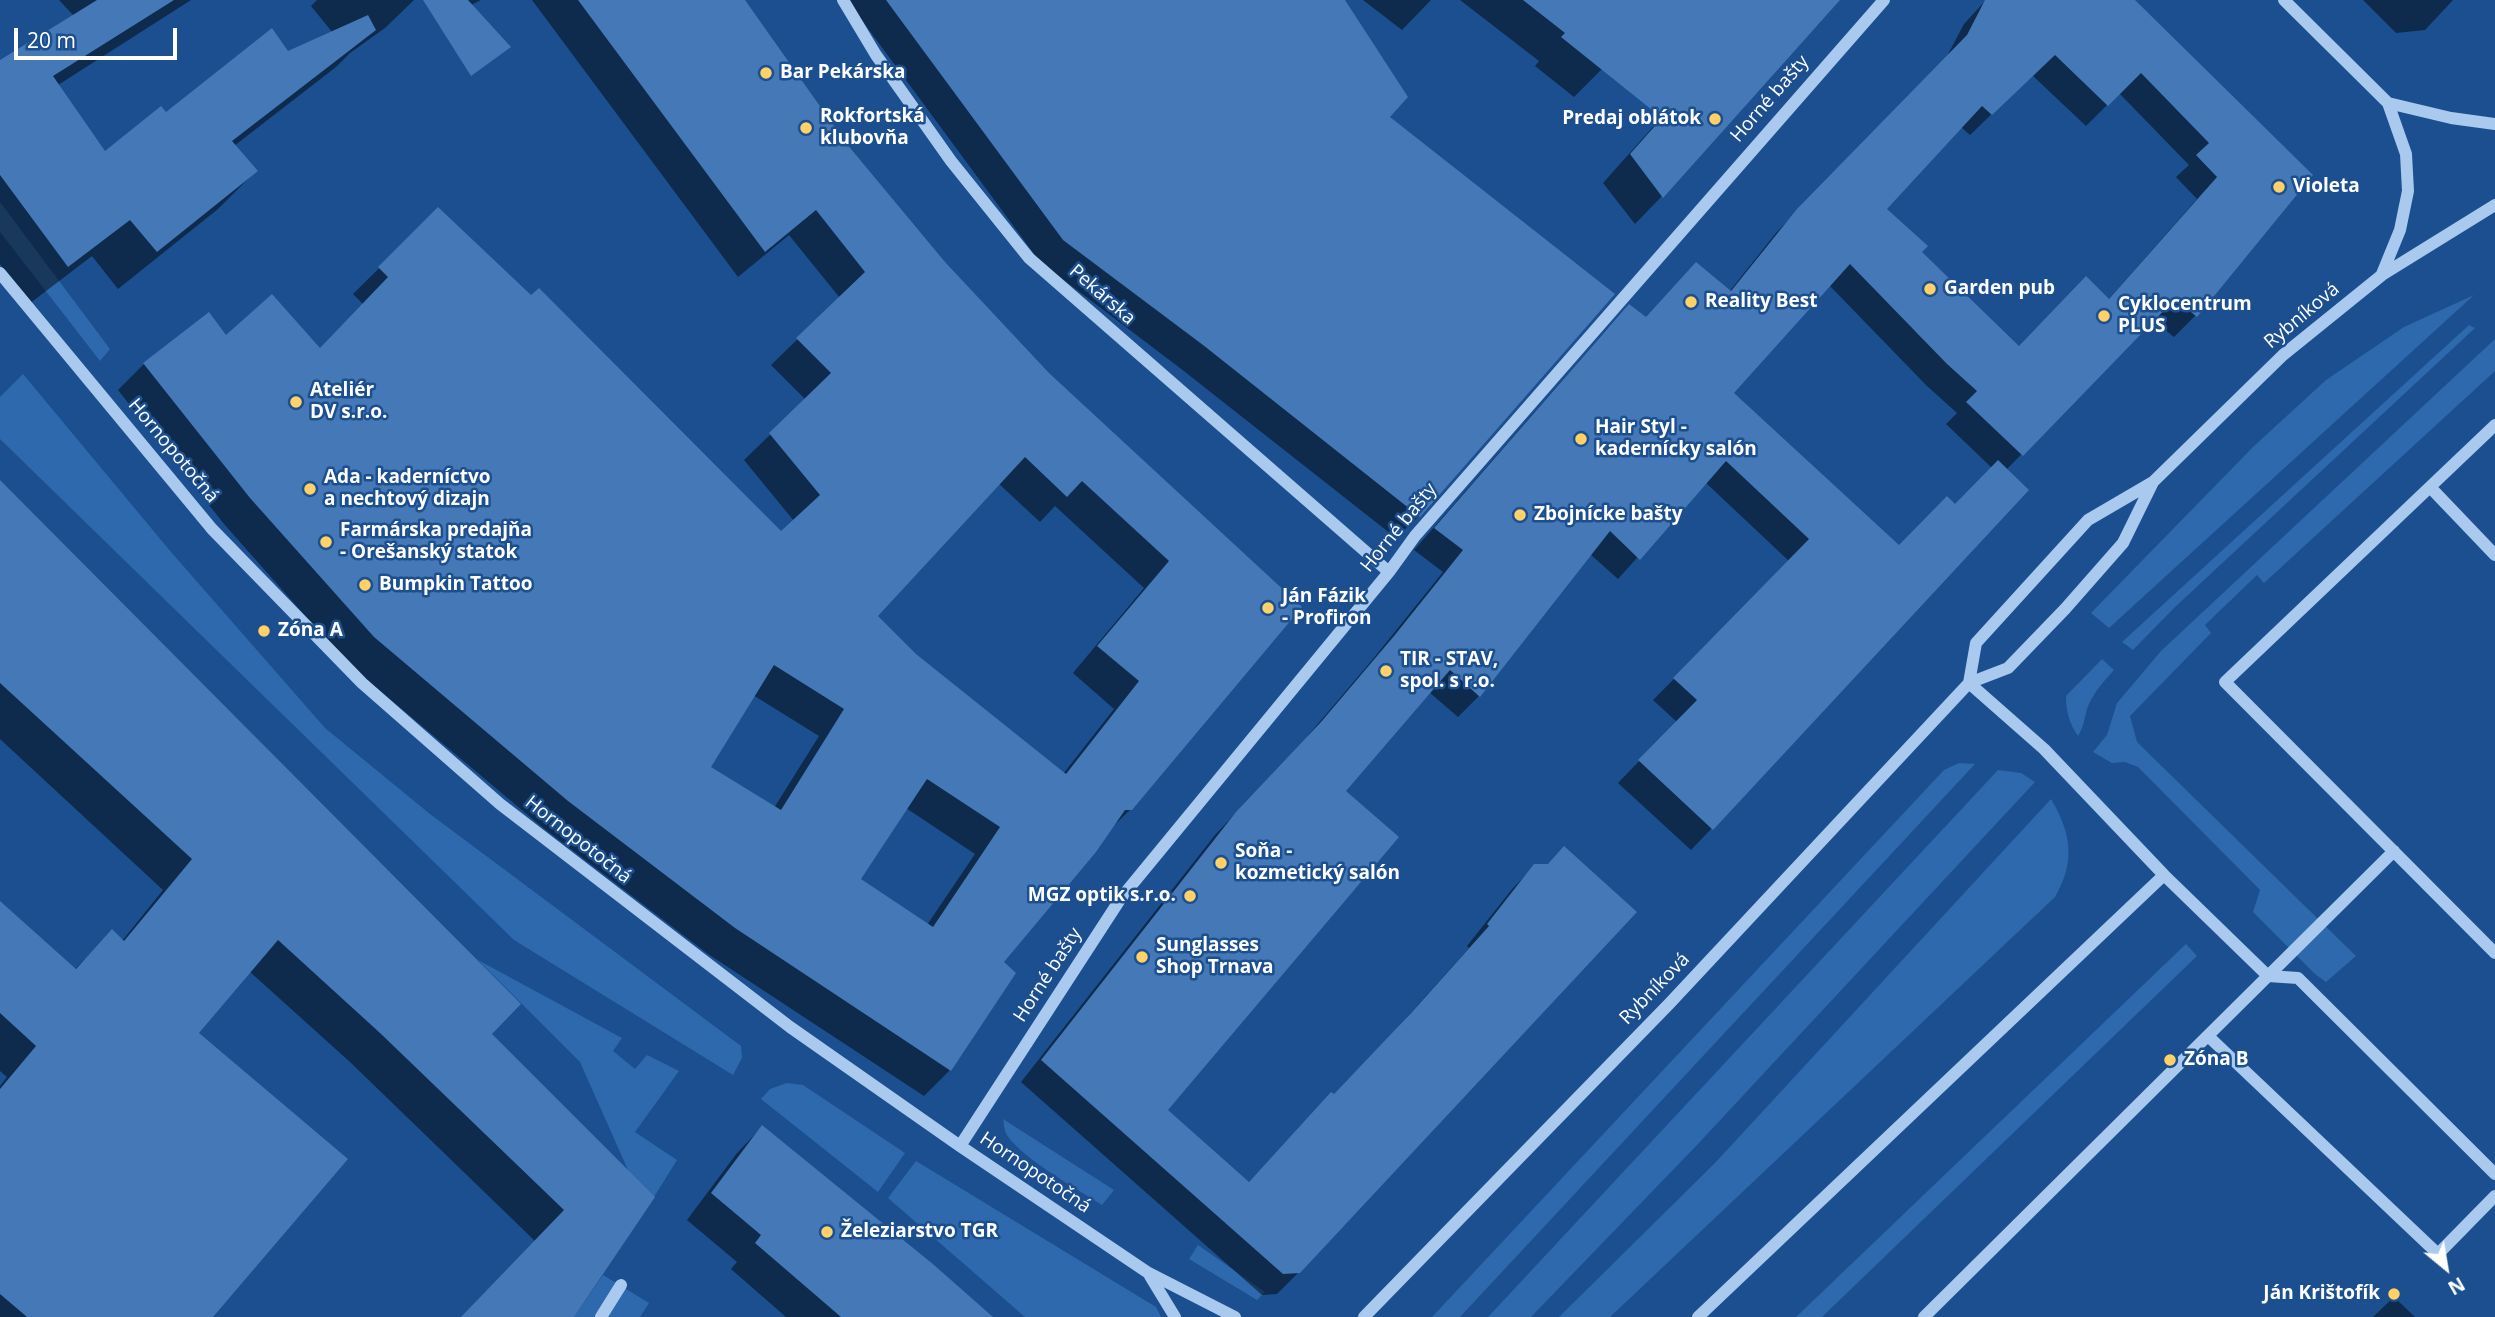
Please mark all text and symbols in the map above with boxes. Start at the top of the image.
scale bar [18,14,180,58]
text: 20 m [27,26,76,54]
street label: Horné bašty [1726,51,1814,147]
place label: Bar Pekárska [780,62,906,84]
marker: Bar Pekárska [758,65,774,81]
place label: Rokfortská klubovňa [820,106,925,150]
place label: Predaj oblátok [1562,108,1701,130]
marker: Predaj oblátok [1707,111,1723,127]
marker: Rokfortská klubovňa [798,120,814,136]
place label: Violeta [2293,176,2360,198]
marker: Violeta [2271,179,2287,195]
street label: Pekárska [1064,260,1140,330]
place label: Garden pub [1944,278,2055,300]
street label: Rybníková [2260,278,2344,354]
marker: Garden pub [1922,281,1938,297]
place label: Reality Best [1705,291,1818,313]
marker: Reality Best [1683,294,1699,310]
place label: Cyklocentrum PLUS [2118,294,2252,338]
marker: Cyklocentrum PLUS [2096,308,2112,324]
place label: Ateliér DV s.r.o. [310,380,387,424]
street label: Hornopotočná [123,394,223,508]
marker: Ateliér DV s.r.o. [288,394,304,410]
place label: Hair Styl - kadernícky salón [1595,417,1757,461]
marker: Hair Styl - kadernícky salón [1573,431,1589,447]
place label: Ada - kaderníctvo a nechtový dizajn [324,467,491,511]
street label: Horné bašty [1356,479,1442,577]
marker: Ada - kaderníctvo a nechtový dizajn [302,481,318,497]
place label: Zbojnícke bašty [1534,504,1683,526]
marker: Zbojnícke bašty [1512,507,1528,523]
place label: Farmárska predajňa - Orešanský statok [340,520,532,564]
marker: Farmárska predajňa - Orešanský statok [318,534,334,550]
place label: Bumpkin Tattoo [379,574,532,596]
marker: Bumpkin Tattoo [357,577,373,593]
place label: Ján Fázik - Profiron [1282,586,1371,630]
marker: Ján Fázik - Profiron [1260,600,1276,616]
place label: Zóna A [278,620,343,642]
marker: Zóna A [256,623,272,639]
place label: TIR - STAV, spol. s r.o. [1400,649,1498,693]
marker: TIR - STAV, spol. s r.o. [1378,663,1394,679]
street label: Hornopotočná [520,791,636,889]
place label: Soňa - kozmetický salón [1235,841,1400,885]
marker: Soňa - kozmetický salón [1213,855,1229,871]
place label: MGZ optik s.r.o. [1028,885,1176,907]
marker: MGZ optik s.r.o. [1182,888,1198,904]
street label: Horné bašty [1009,924,1087,1026]
place label: Sunglasses Shop Trnava [1156,935,1274,979]
street label: Rybníková [1615,948,1695,1030]
marker: Sunglasses Shop Trnava [1134,949,1150,965]
place label: Zóna B [2184,1049,2248,1071]
marker: Zóna B [2162,1052,2178,1068]
street label: Hornopotočná [975,1128,1095,1218]
place label: Železiarstvo TGR [841,1221,998,1243]
marker: Železiarstvo TGR [819,1224,835,1240]
north arrow [2411,1233,2481,1303]
text: N [2443,1271,2470,1301]
place label: Ján Krištofík [2263,1283,2380,1305]
marker: Ján Krištofík [2386,1286,2402,1302]

